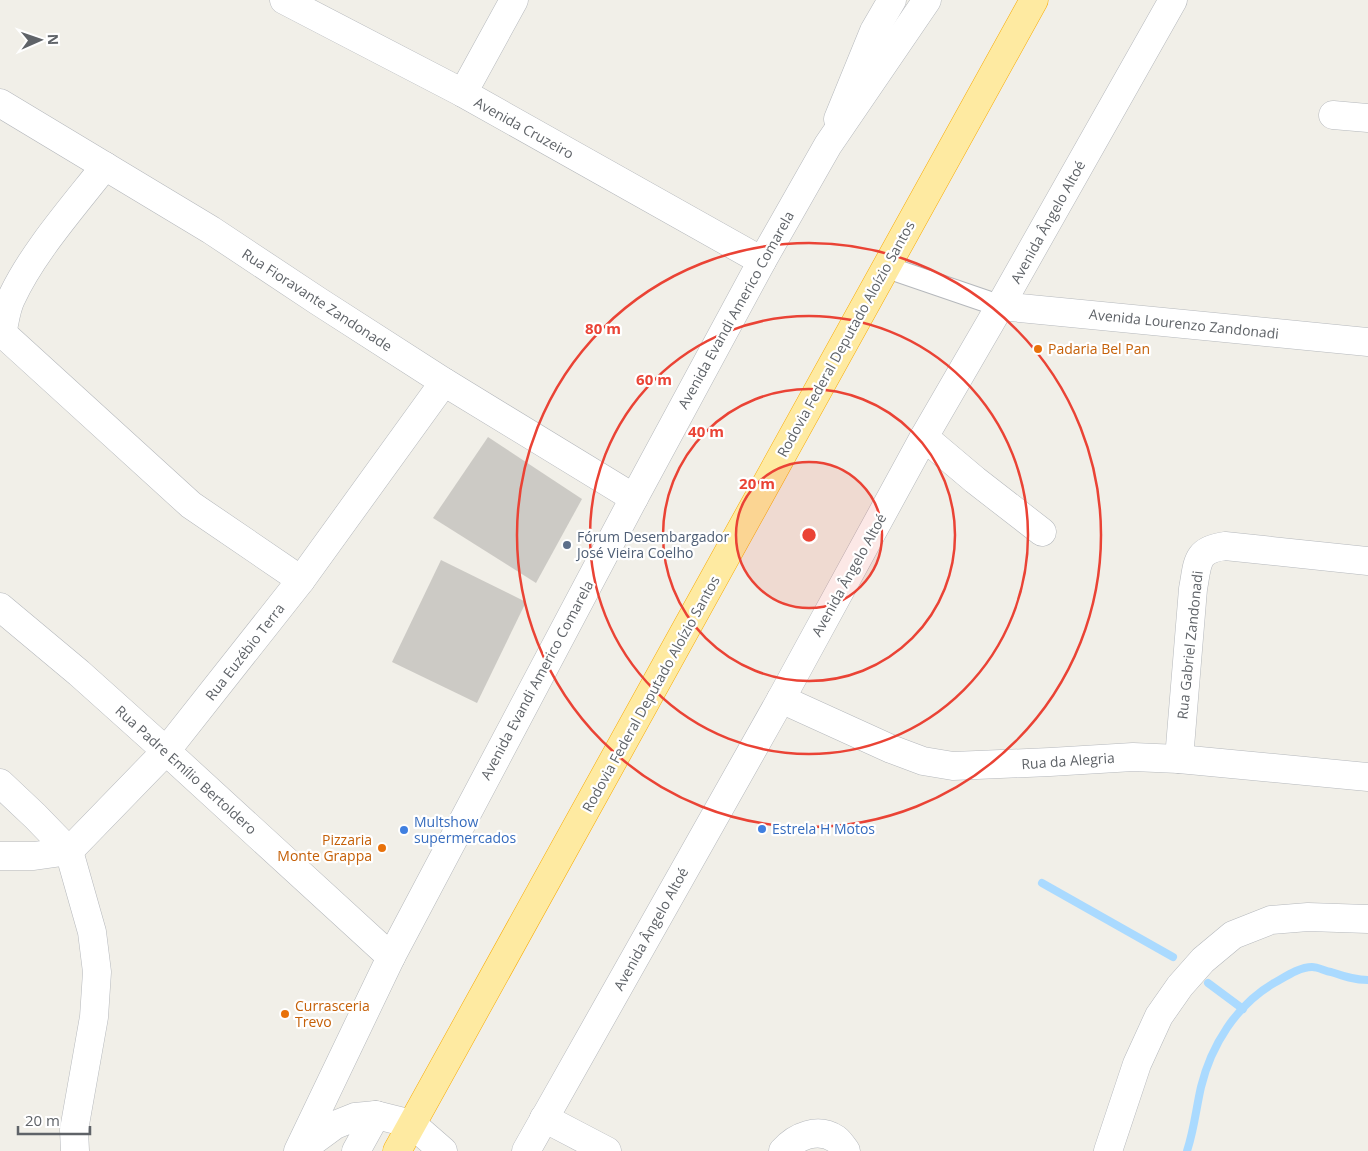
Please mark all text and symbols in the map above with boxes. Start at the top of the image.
north arrow [15,15,65,65]
text: N [44,34,63,46]
street label: Avenida Cruzeiro [471,92,577,163]
street label: Avenida Ângelo Altoé [1006,157,1089,287]
street label: Avenida Evandi Americo Comarela [673,208,798,412]
street label: Rodovia Federal Deputado Aloízio Santos [772,217,919,460]
street label: Rua Fioravante Zandonade [239,244,396,355]
street label: Avenida Lourenzo Zandonadi [1088,304,1280,343]
text: 80 m [585,318,621,338]
place label: Padaria Bel Pan [1048,339,1150,358]
marker: Padaria Bel Pan [1032,343,1044,355]
text: 60 m [636,369,672,389]
text: 40 m [688,421,724,441]
text: 20 m [739,473,775,493]
street label: Avenida Ângelo Altoé [807,510,890,640]
centre of rings [800,526,818,544]
place label: Fórum Desembargador José Vieira Coelho [575,527,730,562]
marker: Fórum Desembargador José Vieira Coelho [561,539,573,551]
street label: Rua Gabriel Zandonadi [1172,570,1207,720]
street label: Rodovia Federal Deputado Aloízio Santos [577,572,724,815]
street label: Avenida Evandi Americo Comarela [476,577,597,783]
street label: Rua Euzébio Terra [201,599,289,704]
street label: Rua Padre Emílio Bertoldero [112,701,261,838]
street label: Rua da Alegria [1021,748,1115,773]
place label: Multshow supermercados [414,812,516,847]
place label: Estrela H Motos [772,819,875,838]
marker: Estrela H Motos [756,823,768,835]
marker: Multshow supermercados [398,824,410,836]
place label: Pizzaria Monte Grappa [277,830,372,865]
marker: Pizzaria Monte Grappa [376,842,388,854]
street label: Avenida Ângelo Altoé [609,864,692,994]
place label: Currasceria Trevo [295,996,370,1031]
marker: Currasceria Trevo [279,1008,291,1020]
scale bar [18,1104,90,1136]
text: 20 m [25,1110,60,1130]

